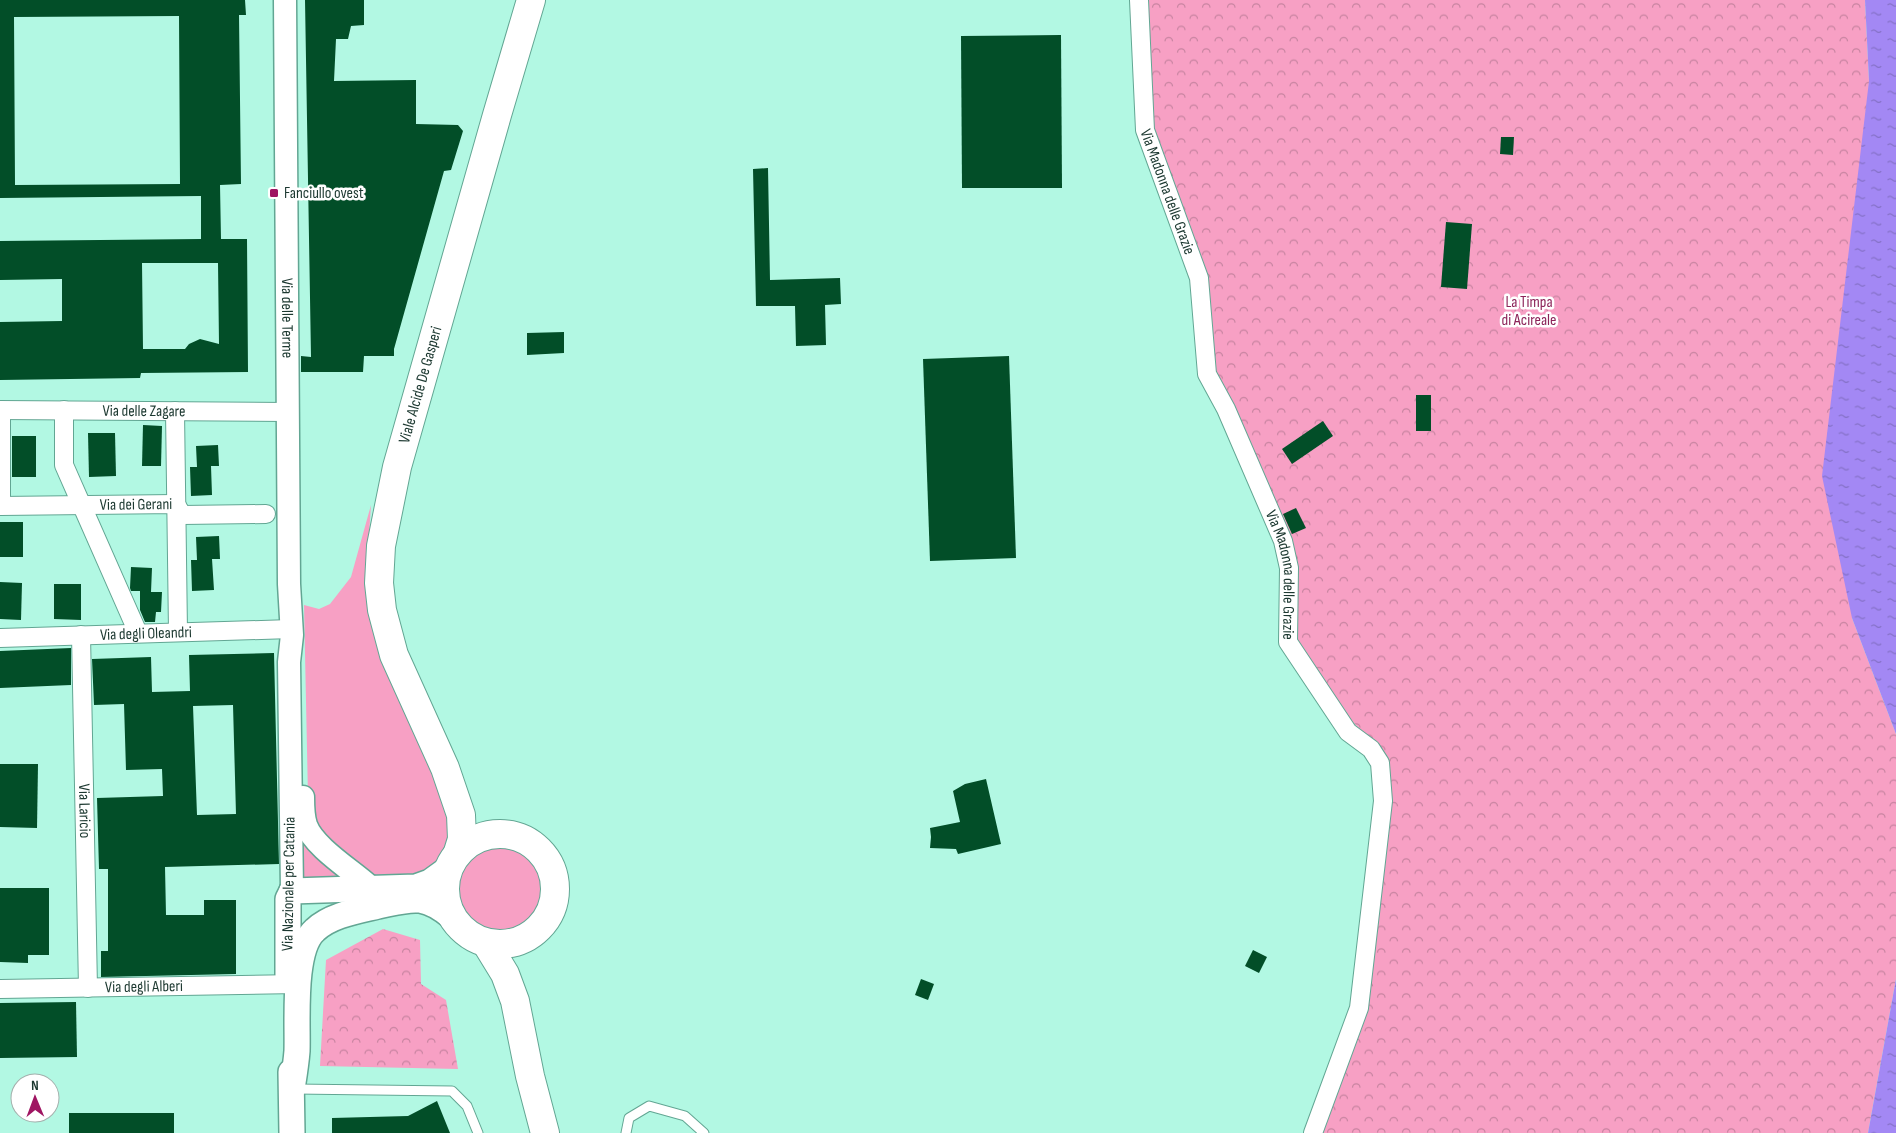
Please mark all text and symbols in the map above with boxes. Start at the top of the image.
street label: Via Madonna delle Grazie [1136,127,1199,257]
place label: Fanciullo ovest [284,184,364,203]
marker: Fanciullo ovest [268,187,280,199]
street label: Via delle Terme [277,278,297,358]
park label: La Timpa di Acireale [1502,293,1556,330]
street label: Viale Alcide De Gasperi [395,324,446,446]
street label: Via delle Zagare [103,401,185,421]
street label: Via dei Gerani [100,495,172,514]
street label: Via Madonna delle Grazie [1261,507,1299,640]
street label: Via degli Oleandri [100,623,192,644]
street label: Via Laricio [74,783,95,838]
street label: Via Nazionale per Catania [278,817,300,951]
street label: Via degli Alberi [105,976,183,997]
north arrow [10,1073,60,1123]
text: N [31,1077,39,1094]

